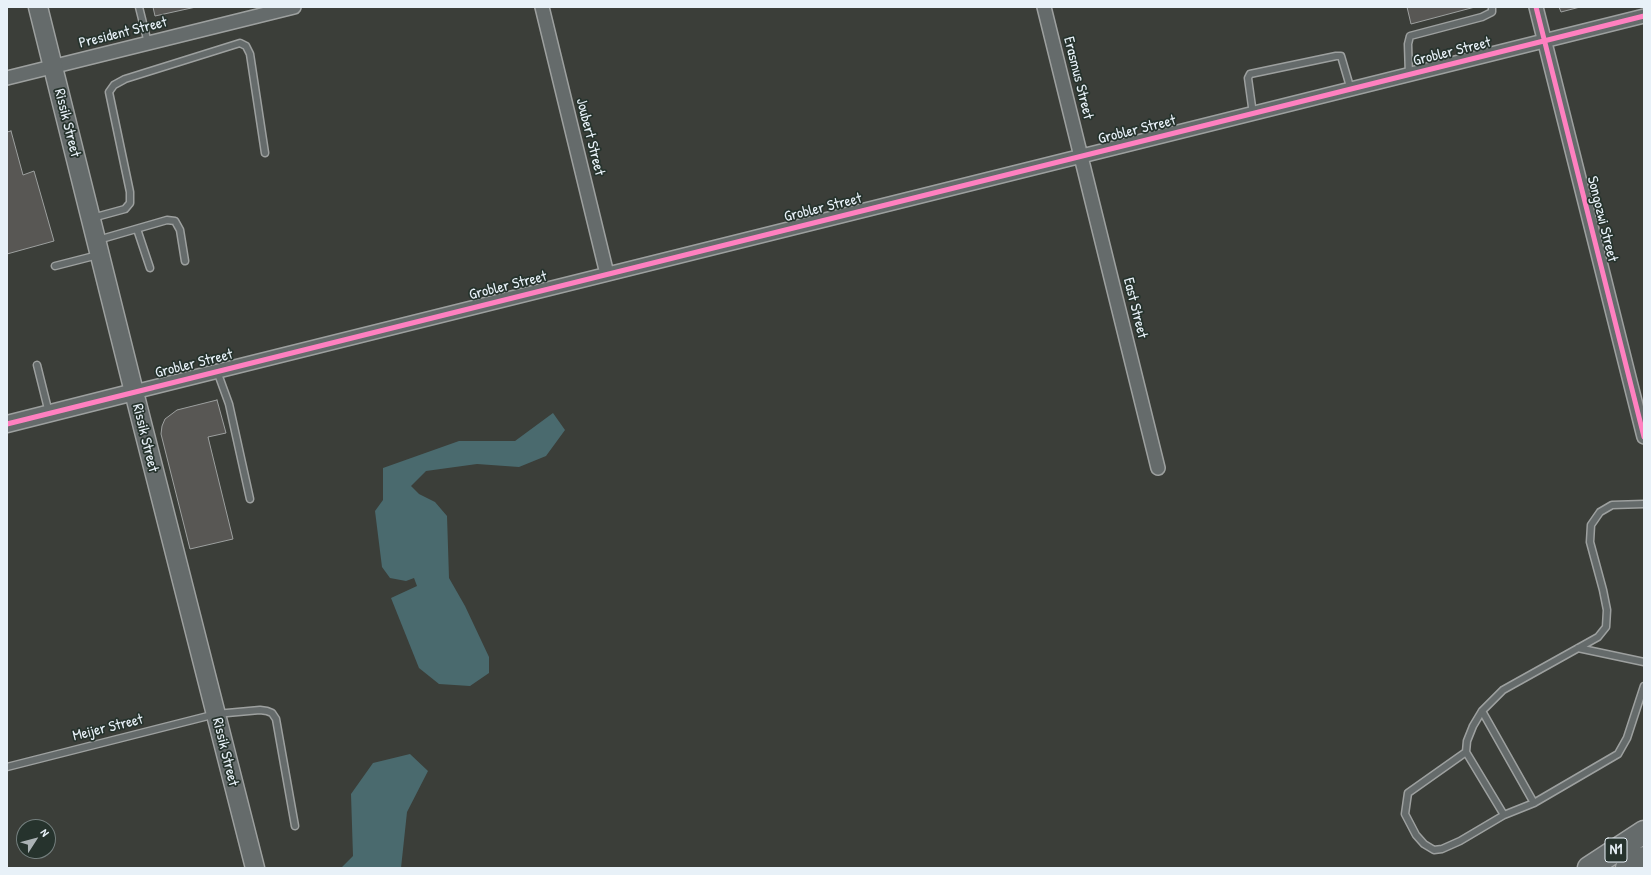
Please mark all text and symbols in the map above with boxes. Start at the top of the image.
street label: President Street [77,13,169,53]
street label: Grobler Street [1411,34,1493,70]
street label: Erasmus Street [1059,35,1097,121]
street label: Rissik Street [50,87,84,159]
street label: Joubert Street [572,96,608,178]
street label: Grobler Street [1096,112,1178,148]
street label: Songozwi Street [1583,174,1621,264]
street label: Grobler Street [782,190,864,226]
street label: Grobler Street [467,268,549,304]
street label: East Street [1119,276,1151,340]
street label: Grobler Street [153,346,235,382]
street label: Rissik Street [128,402,162,474]
street label: Meijer Street [71,711,145,745]
street label: Rissik Street [208,716,242,788]
north arrow [16,819,56,859]
text: N [38,826,52,839]
road number: N1 [1605,838,1627,862]

